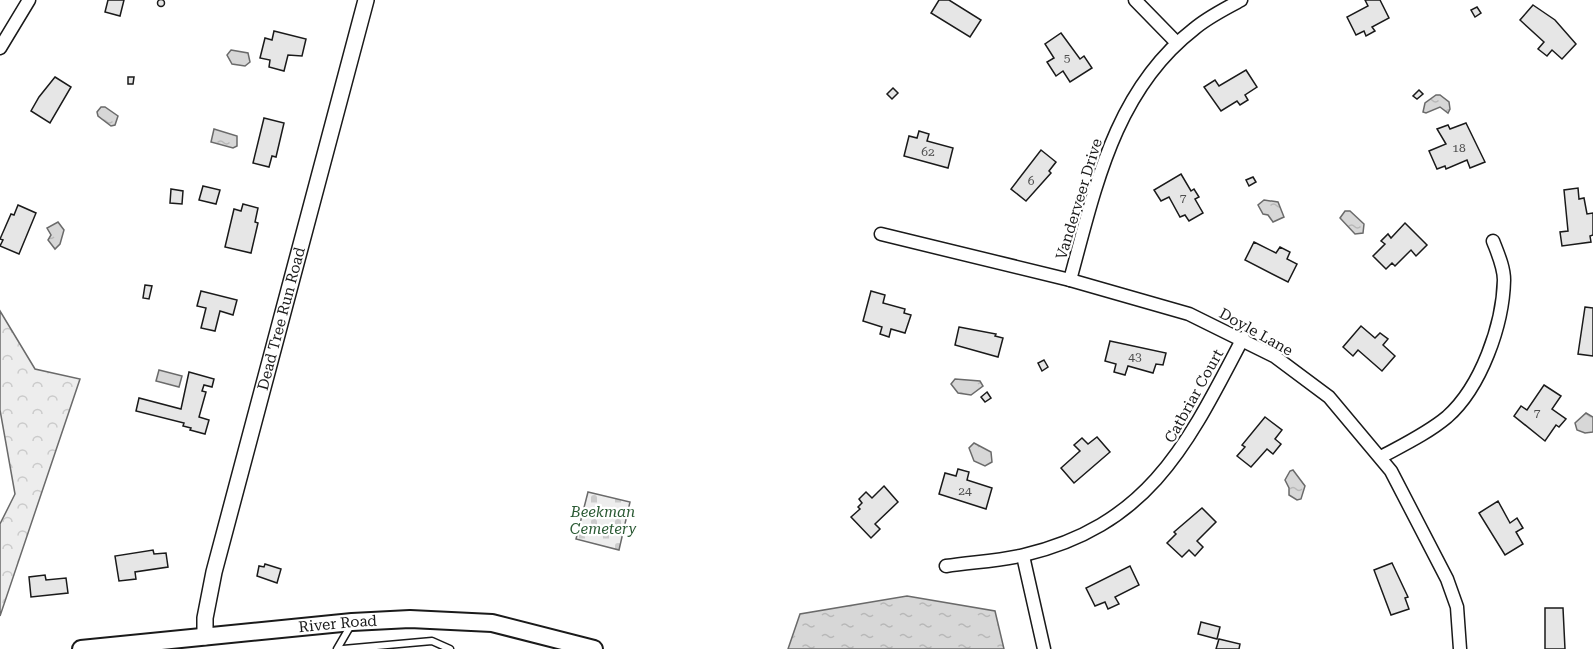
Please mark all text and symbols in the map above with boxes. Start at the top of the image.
house number: 5 [1064,51,1071,65]
street label: Vanderveer Drive [1052,136,1106,262]
house number: 18 [1452,141,1466,155]
house number: 62 [921,145,935,159]
house number: 6 [1028,174,1035,188]
house number: 7 [1180,191,1187,205]
street label: Dead Tree Run Road [254,245,309,392]
street label: Doyle Lane [1216,304,1296,360]
street label: Catbriar Court [1161,346,1227,446]
house number: 43 [1128,350,1142,364]
house number: 7 [1534,406,1541,420]
house number: 24 [958,484,972,498]
park label: Beekman Cemetery [570,503,636,538]
street label: River Road [298,612,378,636]

